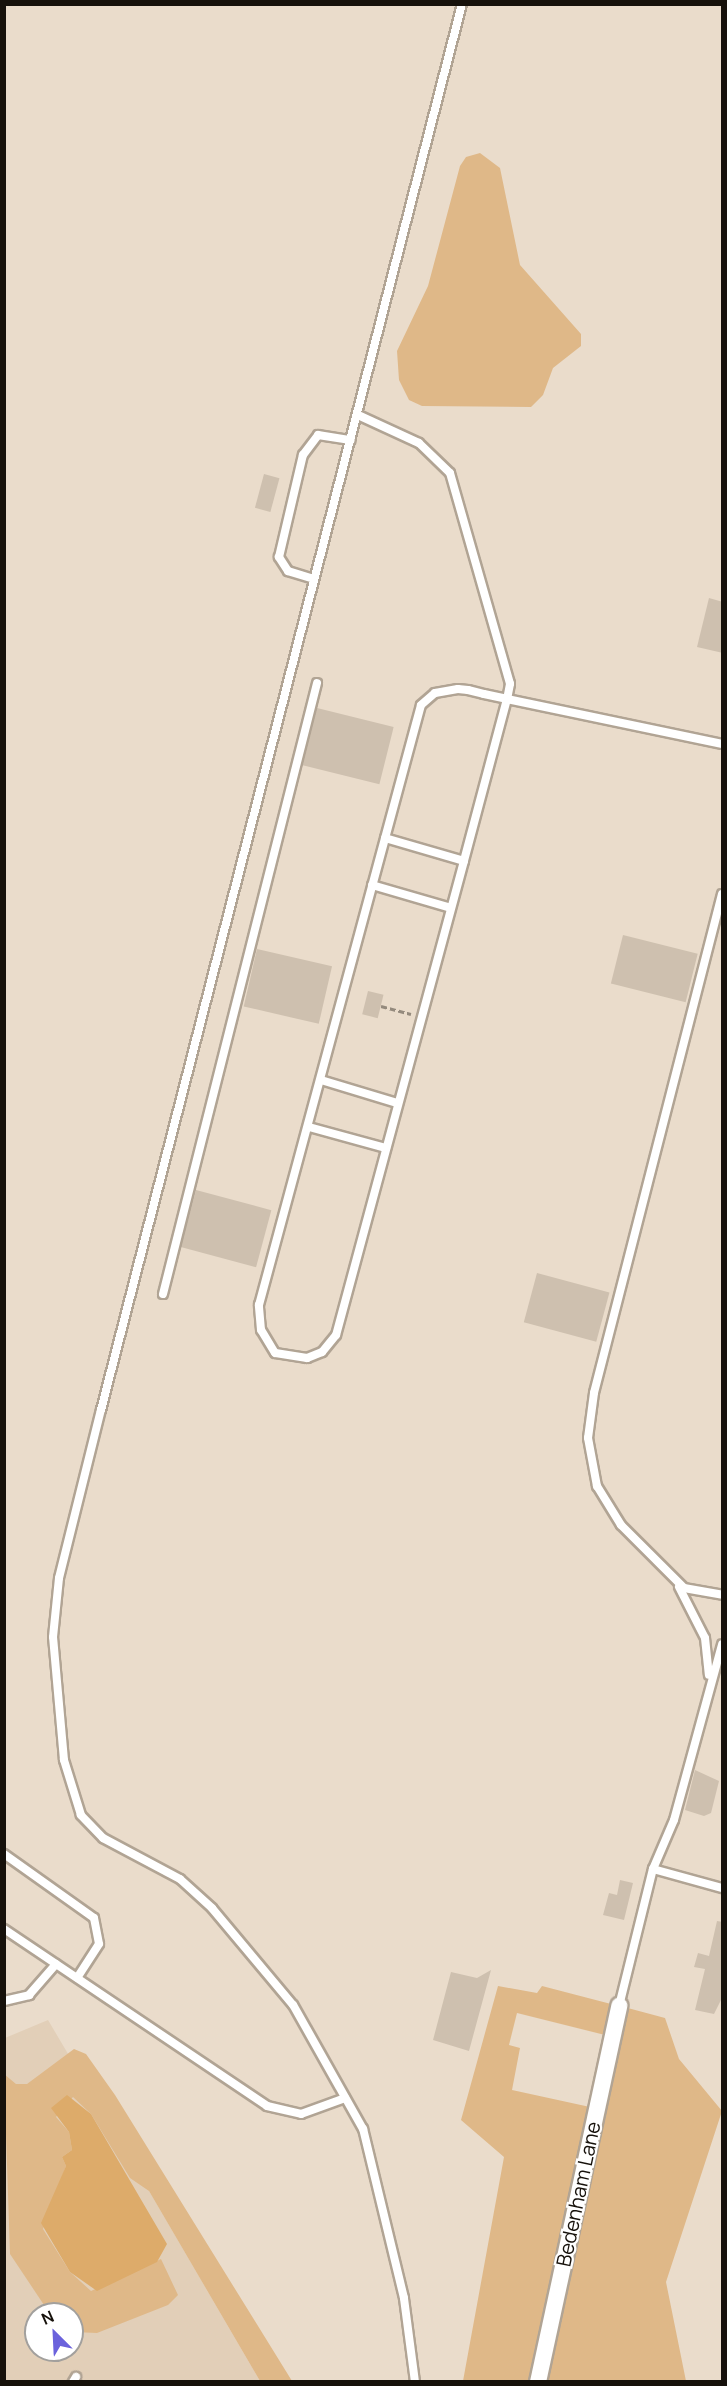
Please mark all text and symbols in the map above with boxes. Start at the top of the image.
street label: Bedenham Lane [551,2119,605,2269]
north arrow [24,2302,84,2362]
text: N [38,2305,57,2330]

